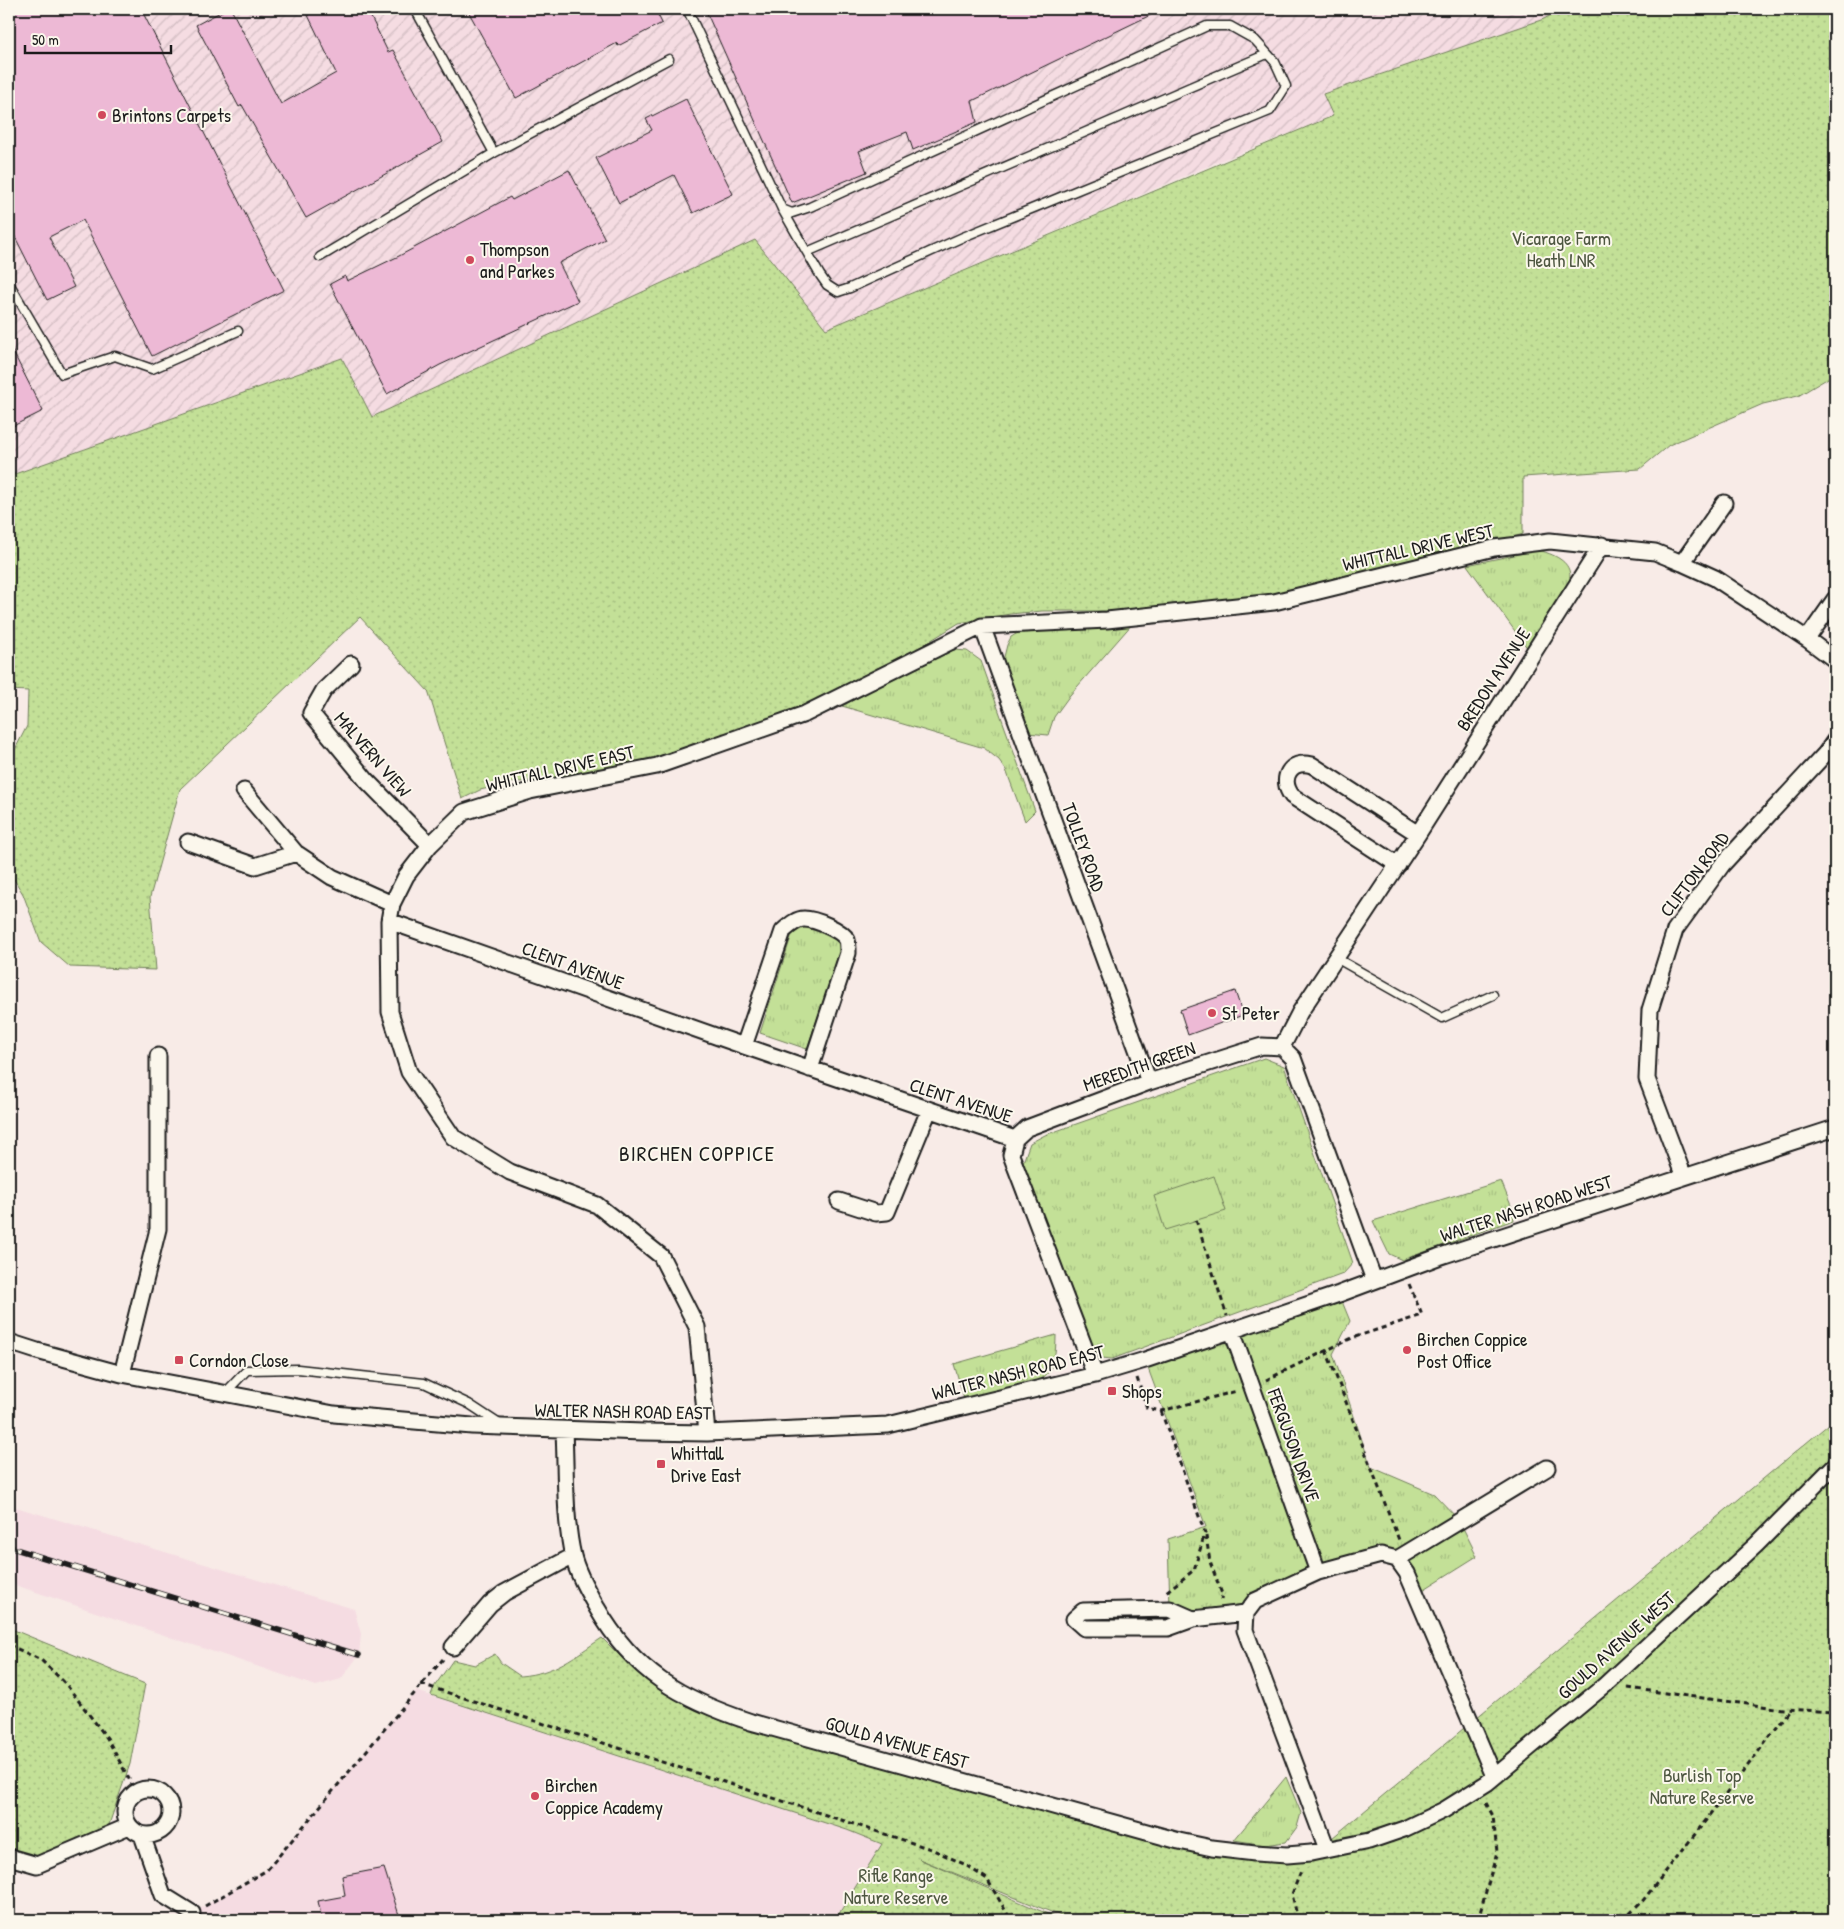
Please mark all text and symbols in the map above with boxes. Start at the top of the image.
scale bar [25,22,171,54]
text: 50 m [32,29,59,50]
place label: Brintons Carpets [112,102,231,128]
marker: Brintons Carpets [96,109,108,121]
park label: Vicarage Farm Heath LNR [1511,225,1611,273]
place label: Thompson and Parkes [480,236,554,284]
marker: Thompson and Parkes [464,254,476,266]
street label: WHITTALL DRIVE WEST [1340,517,1497,577]
street label: BREDON AVENUE [1450,622,1536,736]
street label: MALVERN VIEW [329,706,417,802]
street label: WHITTALL DRIVE EAST [483,738,638,798]
street label: TOLLEY ROAD [1056,799,1112,895]
street label: CLIFTON ROAD [1653,826,1735,922]
street label: CLENT AVENUE [518,935,628,996]
place label: St Peter [1222,1000,1280,1026]
marker: St Peter [1206,1007,1218,1019]
street label: MEREDITH GREEN [1079,1035,1199,1097]
street label: CLENT AVENUE [906,1071,1016,1129]
district label: BIRCHEN COPPICE [619,1139,775,1168]
street label: WALTER NASH ROAD WEST [1437,1168,1616,1248]
place label: Birchen Coppice Post Office [1417,1326,1528,1374]
street label: WALTER NASH ROAD EAST [929,1338,1108,1406]
marker: Birchen Coppice Post Office [1401,1344,1413,1356]
place label: Corndon Close [189,1347,289,1373]
marker: Corndon Close [173,1354,185,1366]
place label: Shops [1122,1378,1162,1404]
street label: FERGUSON DRIVE [1261,1384,1327,1506]
marker: Shops [1106,1385,1118,1397]
street label: WALTER NASH ROAD EAST [534,1396,713,1426]
place label: Whittall Drive East [671,1440,741,1488]
marker: Whittall Drive East [655,1458,667,1470]
street label: GOULD AVENUE WEST [1552,1584,1681,1705]
street label: GOULD AVENUE EAST [822,1709,973,1775]
park label: Burlish Top Nature Reserve [1650,1762,1755,1810]
place label: Birchen Coppice Academy [545,1772,663,1820]
marker: Birchen Coppice Academy [529,1790,541,1802]
park label: Rifle Range Nature Reserve [844,1862,949,1910]

